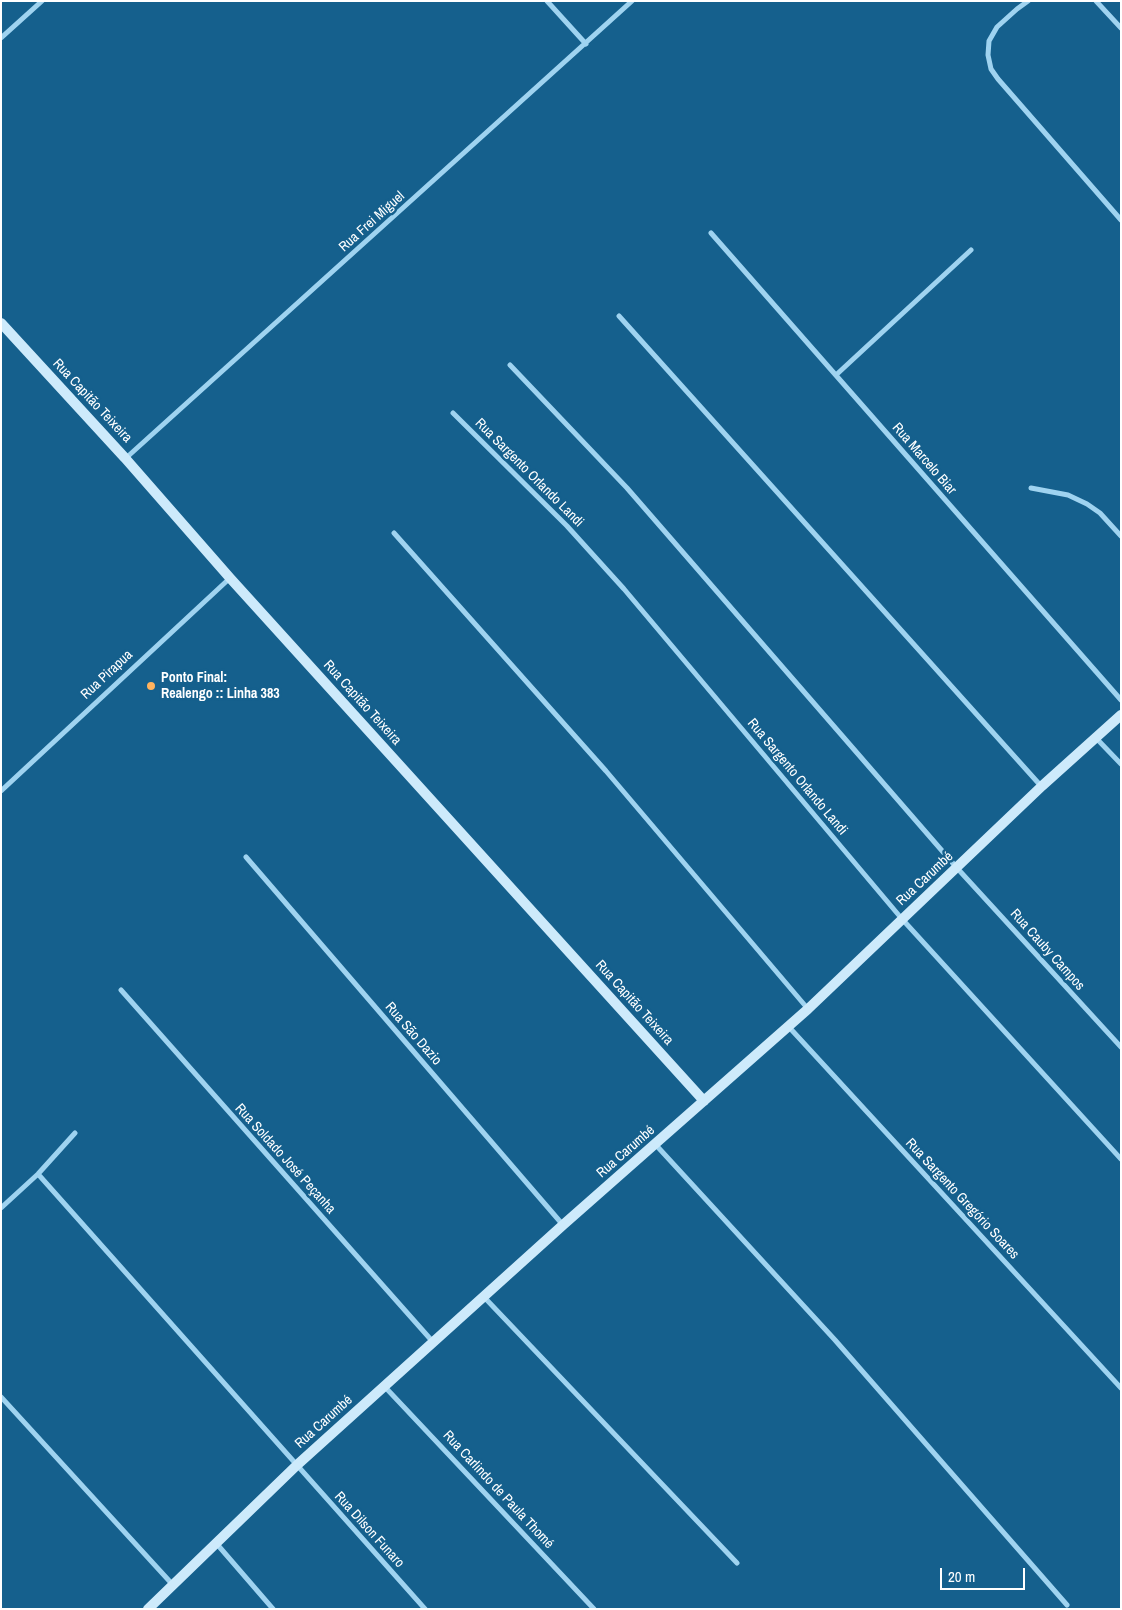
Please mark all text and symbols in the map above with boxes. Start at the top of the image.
street label: Rua Frei Miguel [336,188,408,256]
street label: Rua Capitão Teixeira [49,356,135,446]
street label: Rua Sargento Orlando Landi [471,415,587,531]
street label: Rua Marcelo Biar [888,420,960,498]
street label: Rua Pirapua [78,647,136,703]
street label: Rua Capitão Teixeira [319,657,405,749]
place label: Ponto Final: Realengo :: Linha 383 [161,670,280,702]
marker: Ponto Final: Realengo :: Linha 383 [145,680,157,692]
street label: Rua Sargento Orlando Landi [743,715,851,839]
street label: Rua Carumbé [893,848,957,910]
street label: Rua Cauby Campos [1006,906,1088,994]
street label: Rua Capitão Teixeira [591,957,677,1049]
street label: Rua São Dazio [381,999,445,1069]
street label: Rua Soldado José Peçanha [231,1100,339,1218]
street label: Rua Carumbé [594,1122,658,1182]
street label: Rua Sargento Gregório Soares [902,1135,1022,1263]
street label: Rua Carumbé [292,1392,356,1452]
street label: Rua Carlindo de Paula Thomé [439,1428,557,1552]
street label: Rua Dilson Funaro [331,1489,407,1571]
scale bar [942,1558,1027,1590]
text: 20 m [948,1566,975,1587]

